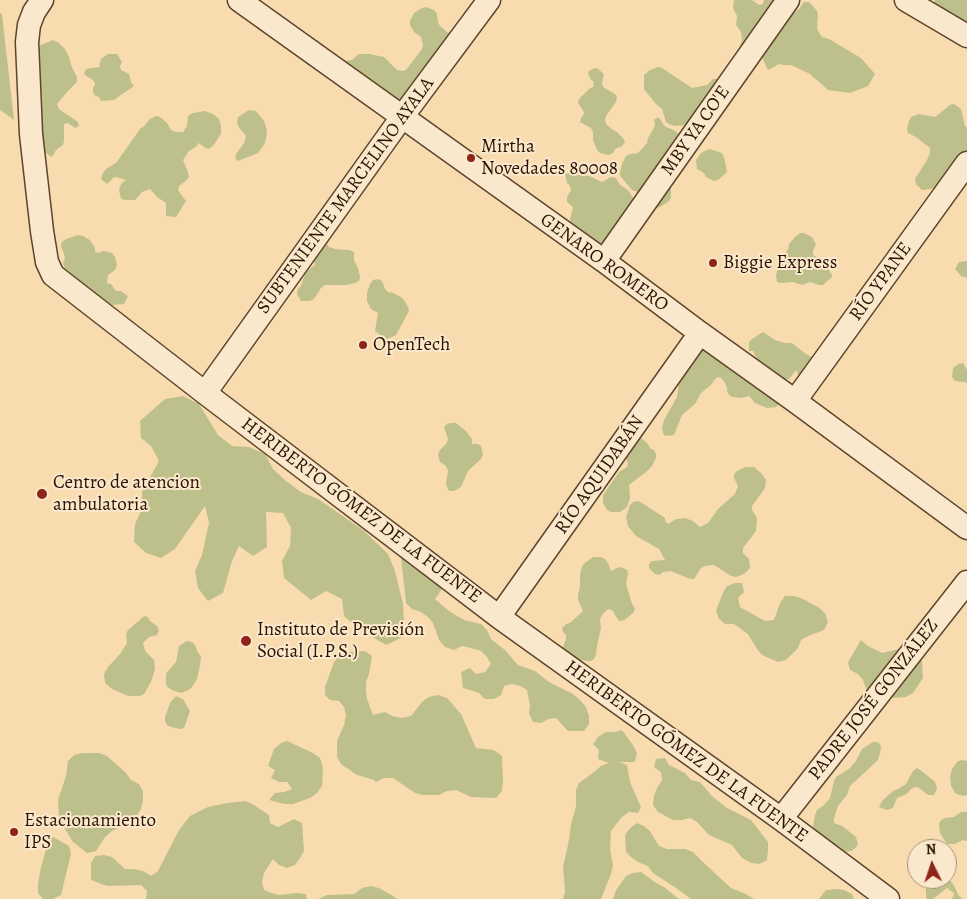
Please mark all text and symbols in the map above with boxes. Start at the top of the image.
street label: SUBTENIENTE MARCELINO AYALA [253,73,439,319]
street label: MBY YA CO'E [657,82,735,180]
place label: Mirtha Novedades 80008 [481,136,618,180]
marker: Mirtha Novedades 80008 [465,152,477,164]
street label: GENARO ROMERO [535,209,673,317]
street label: RÍO YPANE [845,238,917,326]
place label: Biggie Express [723,252,837,274]
marker: Biggie Express [707,257,719,269]
place label: OpenTech [373,334,450,356]
marker: OpenTech [357,339,369,351]
street label: RÍO AQUIDABÁN [551,411,649,539]
street label: HERIBERTO GÓMEZ DE LA FUENTE [236,413,486,609]
place label: Centro de atencion ambulatoria [53,472,200,516]
marker: Centro de atencion ambulatoria [35,487,49,501]
street label: PADRE JOSÉ GONZÁLEZ [804,615,944,785]
place label: Instituto de Previsión Social (I.P.S.) [257,619,424,663]
marker: Instituto de Previsión Social (I.P.S.) [239,634,253,648]
street label: HERIBERTO GÓMEZ DE LA FUENTE [560,656,812,848]
place label: Estacionamiento IPS [24,810,156,854]
marker: Estacionamiento IPS [8,826,20,838]
north arrow [907,839,957,889]
text: N [925,840,937,859]

